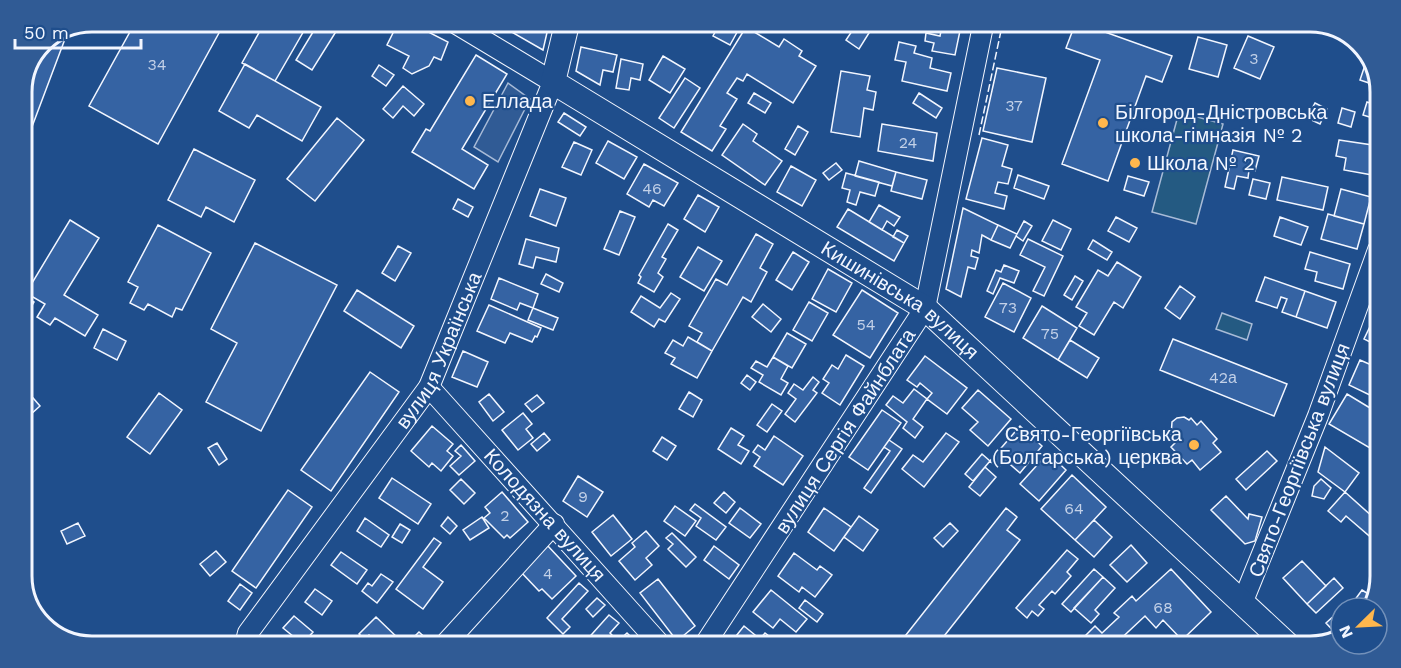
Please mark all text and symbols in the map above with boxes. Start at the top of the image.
scale bar [15,12,141,50]
text: 50 m [24,22,69,43]
house number: 3 [1249,49,1259,68]
house number: 34 [147,55,167,74]
place label: Еллада [482,89,553,113]
marker: Еллада [463,94,477,108]
house number: 37 [1005,96,1023,115]
place label: Білгород-Дністровська школа-гімназія № 2 [1115,100,1328,147]
marker: Білгород-Дністровська школа-гімназія № 2 [1096,116,1110,130]
house number: 24 [899,133,918,152]
place label: Школа № 2 [1147,151,1255,175]
marker: Школа № 2 [1128,156,1142,170]
house number: 46 [642,179,662,198]
street label: Кишинівська вулиця [817,236,984,364]
street label: вулиця Українська [391,267,487,433]
house number: 73 [999,298,1017,317]
house number: 54 [856,315,876,334]
street label: вулиця Сергія Файнблата [770,323,921,538]
house number: 75 [1041,324,1059,343]
street label: Свято-Георгіївська вулиця [1243,340,1355,580]
house number: 42а [1209,368,1237,387]
place label: Свято-Георгіївська (Болгарська) церква [992,422,1183,469]
marker: Свято-Георгіївська (Болгарська) церква [1187,438,1201,452]
street label: Колодязна вулиця [479,444,611,586]
house number: 9 [578,487,588,506]
house number: 64 [1064,499,1084,518]
house number: 2 [500,506,510,525]
house number: 4 [543,564,553,583]
north arrow [1329,596,1389,656]
house number: 68 [1153,598,1173,617]
text: N [1335,623,1357,641]

